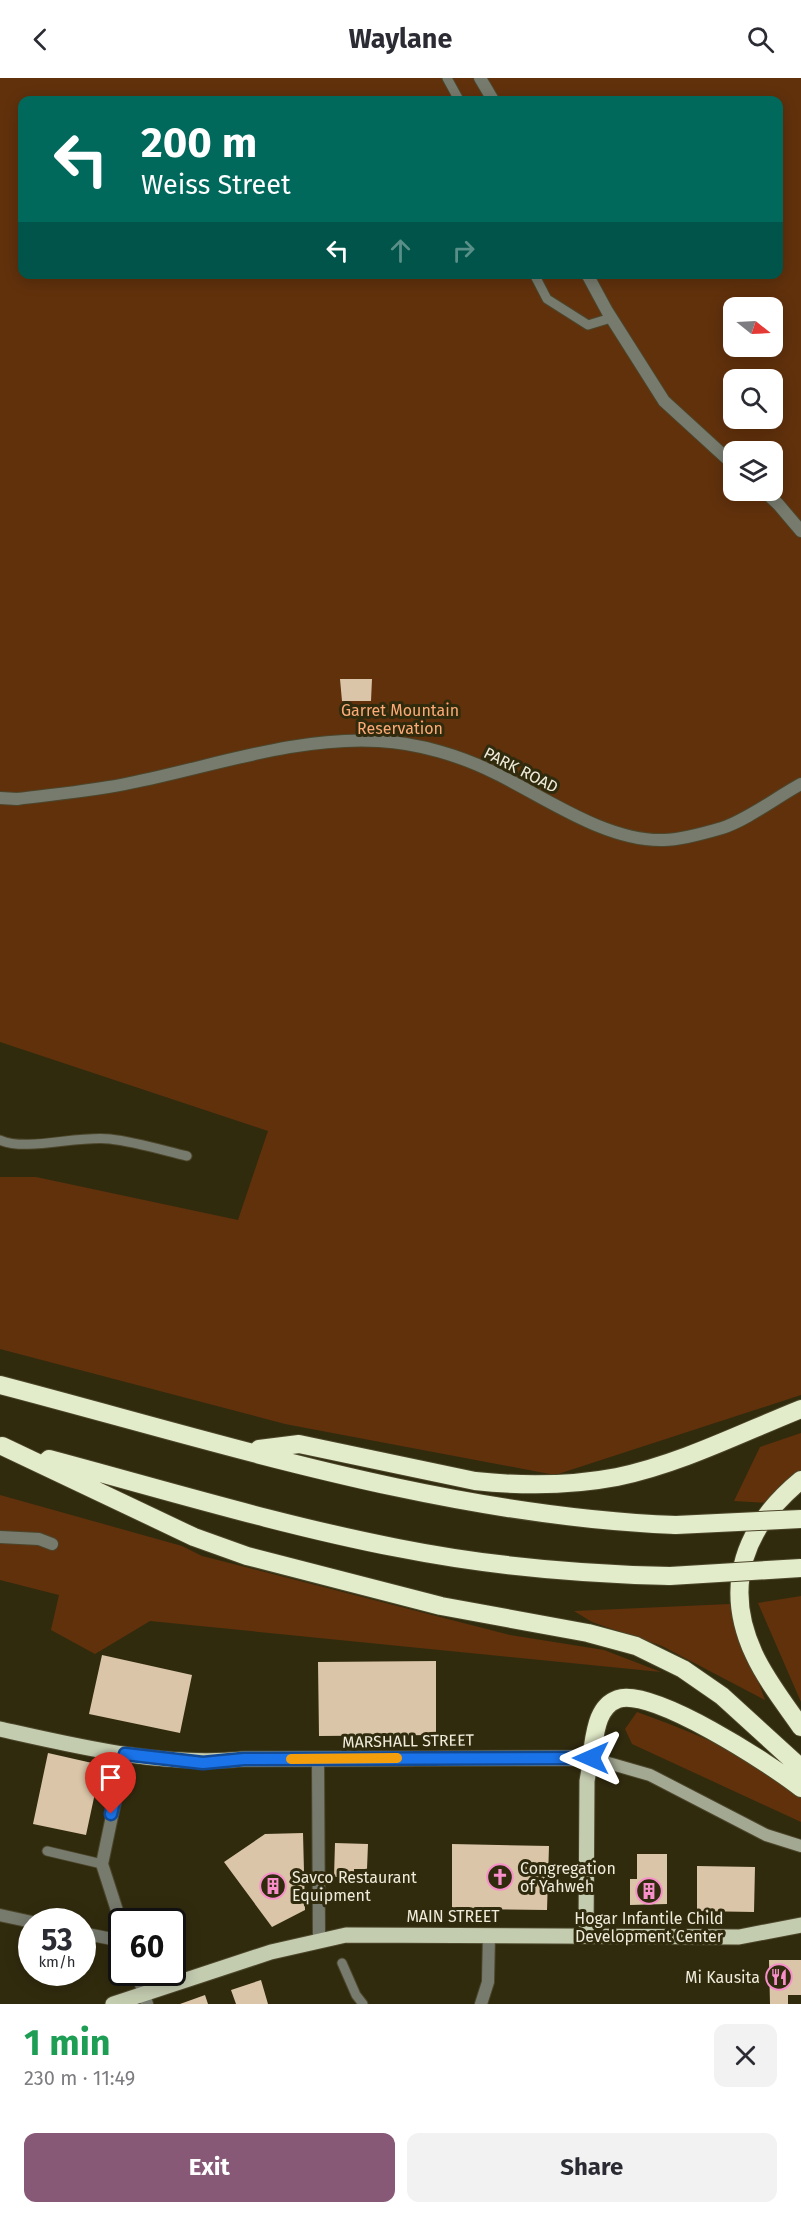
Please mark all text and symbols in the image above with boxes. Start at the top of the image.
icon: back [24,23,57,56]
text: Waylane [349,23,452,55]
icon: search [744,23,777,56]
text: 200 m [141,118,257,168]
icon: left [42,120,120,198]
text: Weiss Street [141,169,291,201]
icon: left [321,234,354,267]
icon: ahead [384,234,417,267]
icon: right [447,234,480,267]
north arrow [723,297,783,357]
map controls [723,297,783,501]
button: search [723,369,783,429]
button: layers [723,441,783,501]
park label: Garret Mountain Reservation [341,701,459,738]
street label: PARK ROAD [481,743,561,797]
position arrow [559,1726,623,1790]
street label: MARSHALL STREET [342,1730,475,1752]
pin [85,1752,136,1814]
icon: arrive [94,1761,127,1794]
place label: Congregation of Yahweh [520,1859,616,1896]
church icon: Congregation of Yahweh [485,1862,515,1892]
place label: Savco Restaurant Equipment [292,1868,417,1905]
building icon: Savco Restaurant Equipment [258,1871,288,1901]
building icon: Hogar Infantile Child Development Center [634,1876,664,1906]
street label: MAIN STREET [406,1907,500,1926]
speed limit sign: 60 [108,1908,186,1986]
place label: Hogar Infantile Child Development Center [574,1909,724,1946]
text: 53 [41,1922,73,1958]
text: km/h [38,1953,76,1971]
restaurant icon: Mi Kausita [764,1962,794,1992]
place label: Mi Kausita [685,1968,760,1987]
text: 1 min [24,2021,111,2065]
button: close [714,2024,777,2087]
text: 230 m · 11:49 [24,2066,135,2090]
button: Exit [24,2133,395,2202]
button: Share [407,2133,777,2202]

